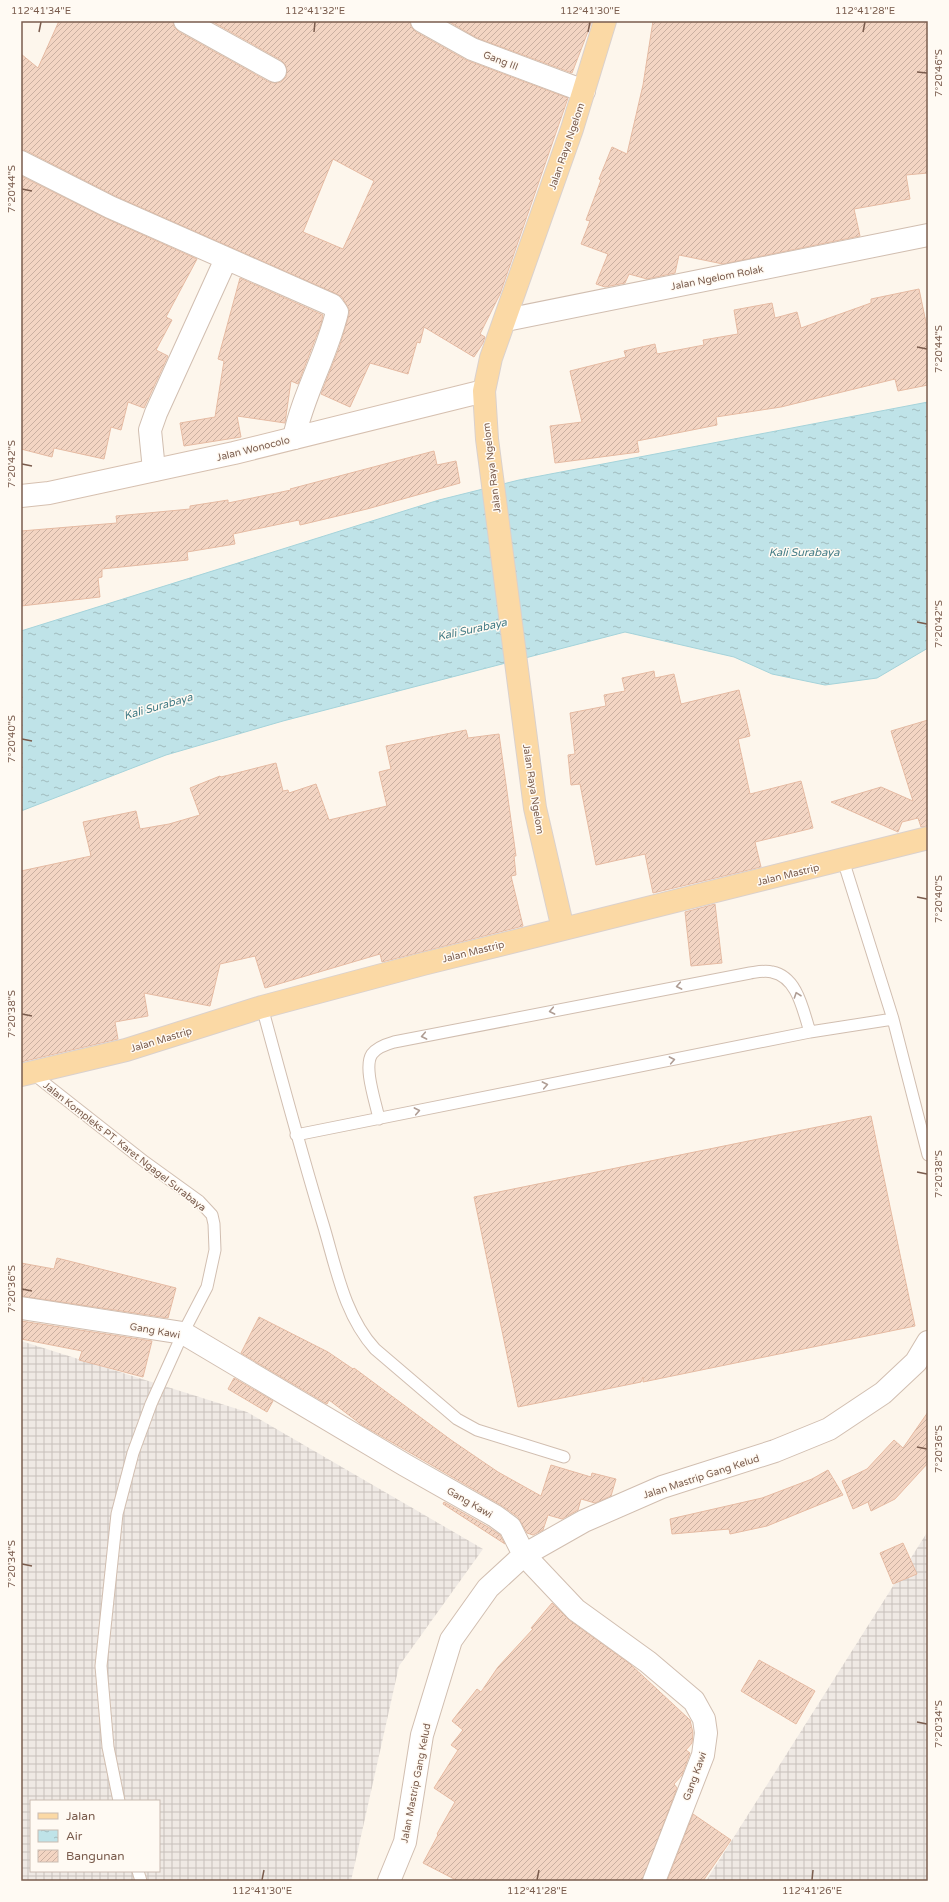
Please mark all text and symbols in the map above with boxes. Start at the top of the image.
text: 112°41'34"E [11,5,71,17]
text: 112°41'32"E [285,5,345,17]
text: 112°41'30"E [560,5,620,17]
text: 112°41'28"E [835,5,895,17]
street label: Gang III [481,49,520,73]
text: 7°20'46"S [933,49,945,97]
street label: Jalan Raya Ngelom [546,101,587,191]
text: 7°20'44"S [6,165,18,213]
street label: Jalan Ngelom Rolak [670,263,765,293]
text: 7°20'44"S [933,325,945,373]
street label: Jalan Raya Ngelom [480,422,503,514]
street label: Jalan Wonocolo [215,434,291,464]
text: 7°20'42"S [6,440,18,488]
water label: Kali Surabaya [769,546,840,559]
text: 7°20'42"S [933,600,945,648]
water label: Kali Surabaya [436,616,509,643]
water label: Kali Surabaya [122,690,195,722]
text: 7°20'40"S [6,715,18,763]
street label: Jalan Raya Ngelom [520,743,546,835]
street label: Jalan Mastrip [756,861,821,888]
text: 7°20'40"S [933,875,945,923]
street label: Jalan Mastrip [441,938,506,965]
one-way arrow [676,982,682,990]
text: 7°20'38"S [6,990,18,1038]
one-way arrow [793,992,802,999]
one-way arrow [549,1006,555,1015]
street label: Jalan Mastrip [129,1025,193,1055]
one-way arrow [421,1031,427,1039]
one-way arrow [669,1056,675,1064]
street label: Jalan Kompleks PT. Karet Ngagel Surabaya [41,1080,208,1214]
one-way arrow [542,1082,548,1090]
one-way arrow [414,1107,420,1116]
text: 7°20'38"S [933,1150,945,1198]
text: 7°20'36"S [6,1265,18,1313]
street label: Gang Kawi [129,1321,181,1341]
text: 7°20'36"S [933,1425,945,1473]
street label: Jalan Mastrip Gang Kelud [642,1452,761,1501]
street label: Gang Kawi [444,1485,495,1521]
text: 7°20'34"S [6,1540,18,1588]
text: 7°20'34"S [933,1700,945,1748]
street label: Jalan Mastrip Gang Kelud [398,1722,433,1844]
street label: Gang Kawi [681,1750,709,1802]
legend [30,1800,160,1872]
text: Jalan [66,1809,95,1823]
text: Air [66,1829,83,1843]
text: Bangunan [66,1849,125,1863]
text: 112°41'30"E [232,1885,292,1897]
text: 112°41'28"E [507,1885,567,1897]
text: 112°41'26"E [782,1885,842,1897]

